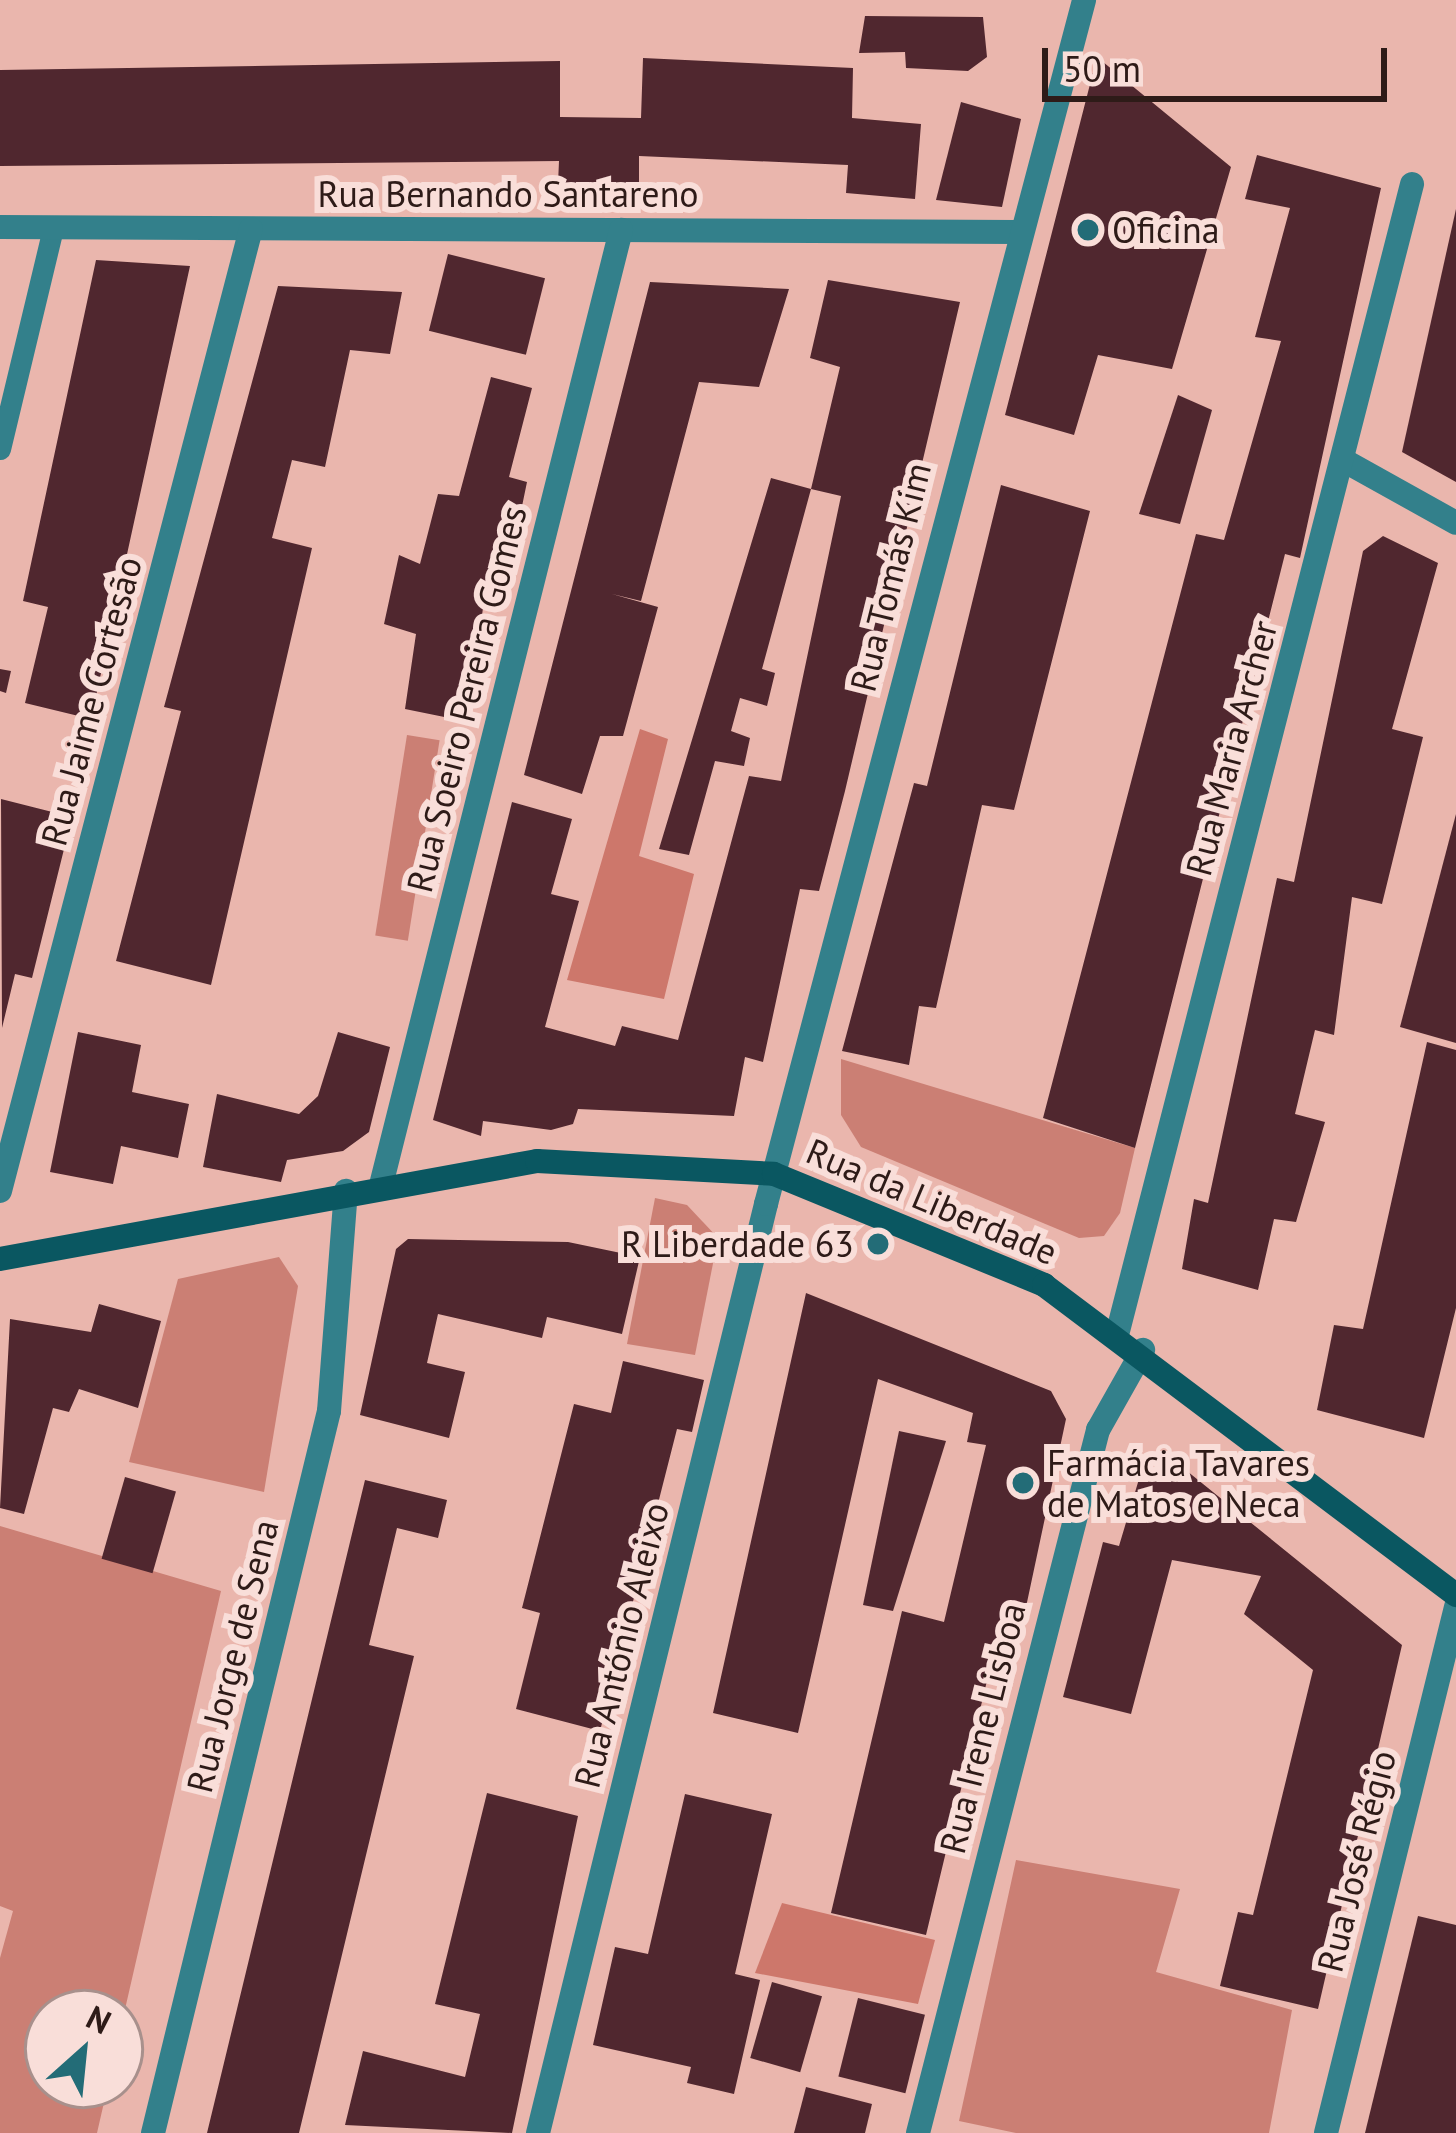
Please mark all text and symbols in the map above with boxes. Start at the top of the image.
scale bar [1048,24,1393,98]
text: 50 m [1063,45,1141,92]
street label: Rua Bernando Santareno [317,172,699,216]
place label: Oficina [1112,208,1219,252]
marker: Oficina [1075,217,1101,243]
street label: Rua Tomás Kim [841,458,939,696]
street label: Rua Soeiro Pereira Gomes [397,501,535,897]
street label: Rua Jaime Cortesão [32,552,150,850]
street label: Rua Maria Archer [1176,615,1286,881]
street label: Rua da Liberdade [800,1129,1064,1273]
place label: R Liberdade 63 [621,1222,854,1266]
marker: R Liberdade 63 [865,1231,891,1257]
place label: Farmácia Tavares de Matos e Neca [1047,1440,1311,1525]
marker: Farmácia Tavares de Matos e Neca [1010,1470,1036,1496]
street label: Rua António Aleixo [564,1497,678,1793]
street label: Rua Jorge de Sena [177,1515,287,1797]
street label: Rua Irene Lisboa [930,1598,1034,1858]
street label: Rua José Régio [1308,1746,1404,1976]
north arrow [24,1989,144,2109]
text: N [80,1995,119,2043]

